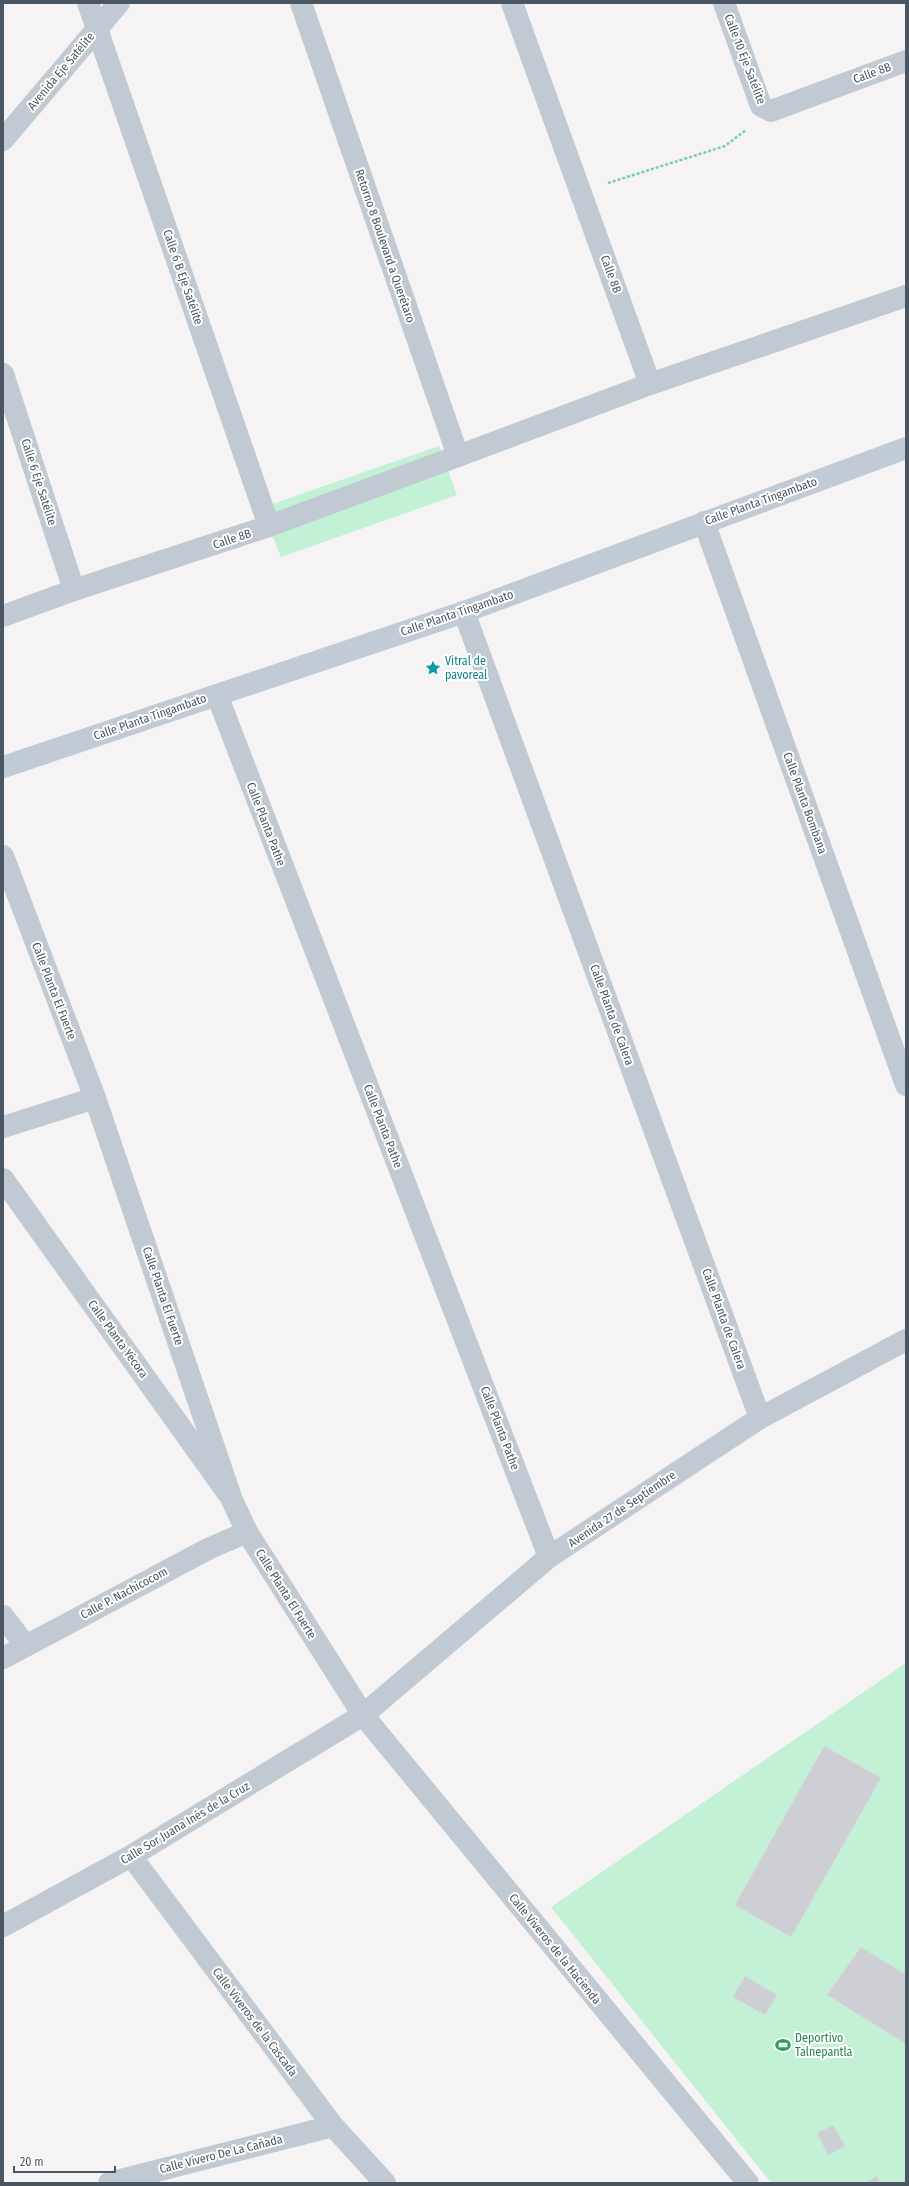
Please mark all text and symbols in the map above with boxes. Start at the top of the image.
street label: Calle 10 Eje Satélite [721,12,769,106]
street label: Avenida Eje Satélite [25,29,98,113]
street label: Calle 8B [851,60,893,86]
street label: Retorno 8 Boulevard a Querétaro [352,168,418,324]
street label: Calle 6 B Eje Satélite [160,228,206,326]
street label: Calle 8B [598,253,624,295]
street label: Calle 6 Eje Satélite [18,437,60,527]
street label: Calle Planta Tingambato [703,474,819,528]
street label: Calle 8B [211,526,253,552]
street label: Calle Planta Tingambato [399,587,515,639]
place label: Vitral de pavoreal [445,654,487,682]
place icon: Vitral de pavoreal [424,659,442,677]
street label: Calle Planta Tingambato [92,691,208,743]
street label: Calle Planta Bombana [780,750,830,856]
street label: Calle Planta Pathe [244,780,288,868]
street label: Calle Planta El Fuerte [29,940,79,1042]
street label: Calle Planta de Calera [587,963,637,1068]
street label: Calle Planta Pathe [361,1082,405,1170]
street label: Calle Planta El Fuerte [140,1245,186,1347]
street label: Calle Planta de Calera [699,1267,749,1372]
street label: Calle Planta Yécora [85,1297,151,1381]
street label: Calle Planta Pathe [478,1384,522,1472]
street label: Avenida 27 de Septiembre [566,1468,678,1550]
street label: Calle Planta El Fuerte [253,1547,319,1642]
street label: Calle P. Nachicocom [78,1564,170,1622]
street label: Calle Sor Juana Inés de la Cruz [118,1779,252,1867]
street label: Calle Viveros de la Hacienda [506,1891,604,2007]
street label: Calle Viveros de la Cascada [210,1965,300,2079]
place label: Deportivo Talnepantla [795,2031,853,2059]
sports icon: Deportivo Talnepantla [774,2036,792,2054]
street label: Calle Vivero De La Cañada [158,2132,284,2176]
scale bar [14,2148,115,2174]
text: 20 m [20,2155,44,2169]

